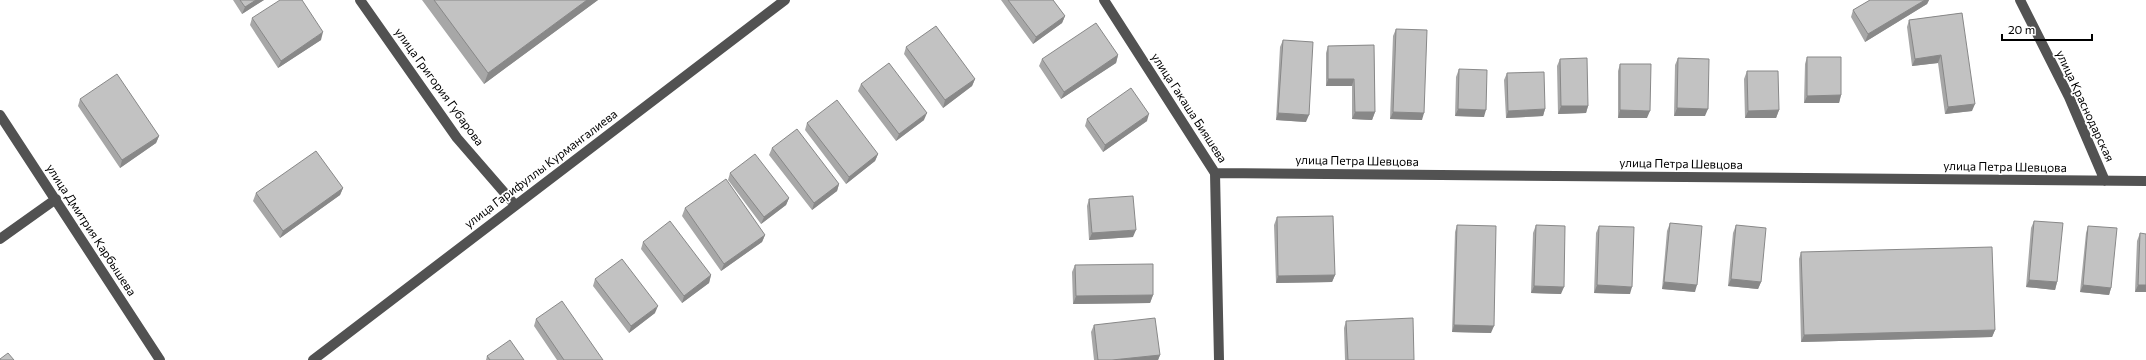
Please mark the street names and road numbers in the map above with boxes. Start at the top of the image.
street label: улица Григория Губарова [392,25,487,148]
street label: улица Краснодарская [2054,48,2118,164]
street label: улица Гакаша Бияшева [1149,50,1231,165]
street label: улица Гарифуллы Курмангалиева [461,106,620,230]
street label: улица Петра Шевцова [1295,152,1419,168]
street label: улица Петра Шевцова [1619,155,1743,171]
street label: улица Петра Шевцова [1943,158,2067,174]
street label: улица Дмитрия Карбышева [44,161,140,298]

